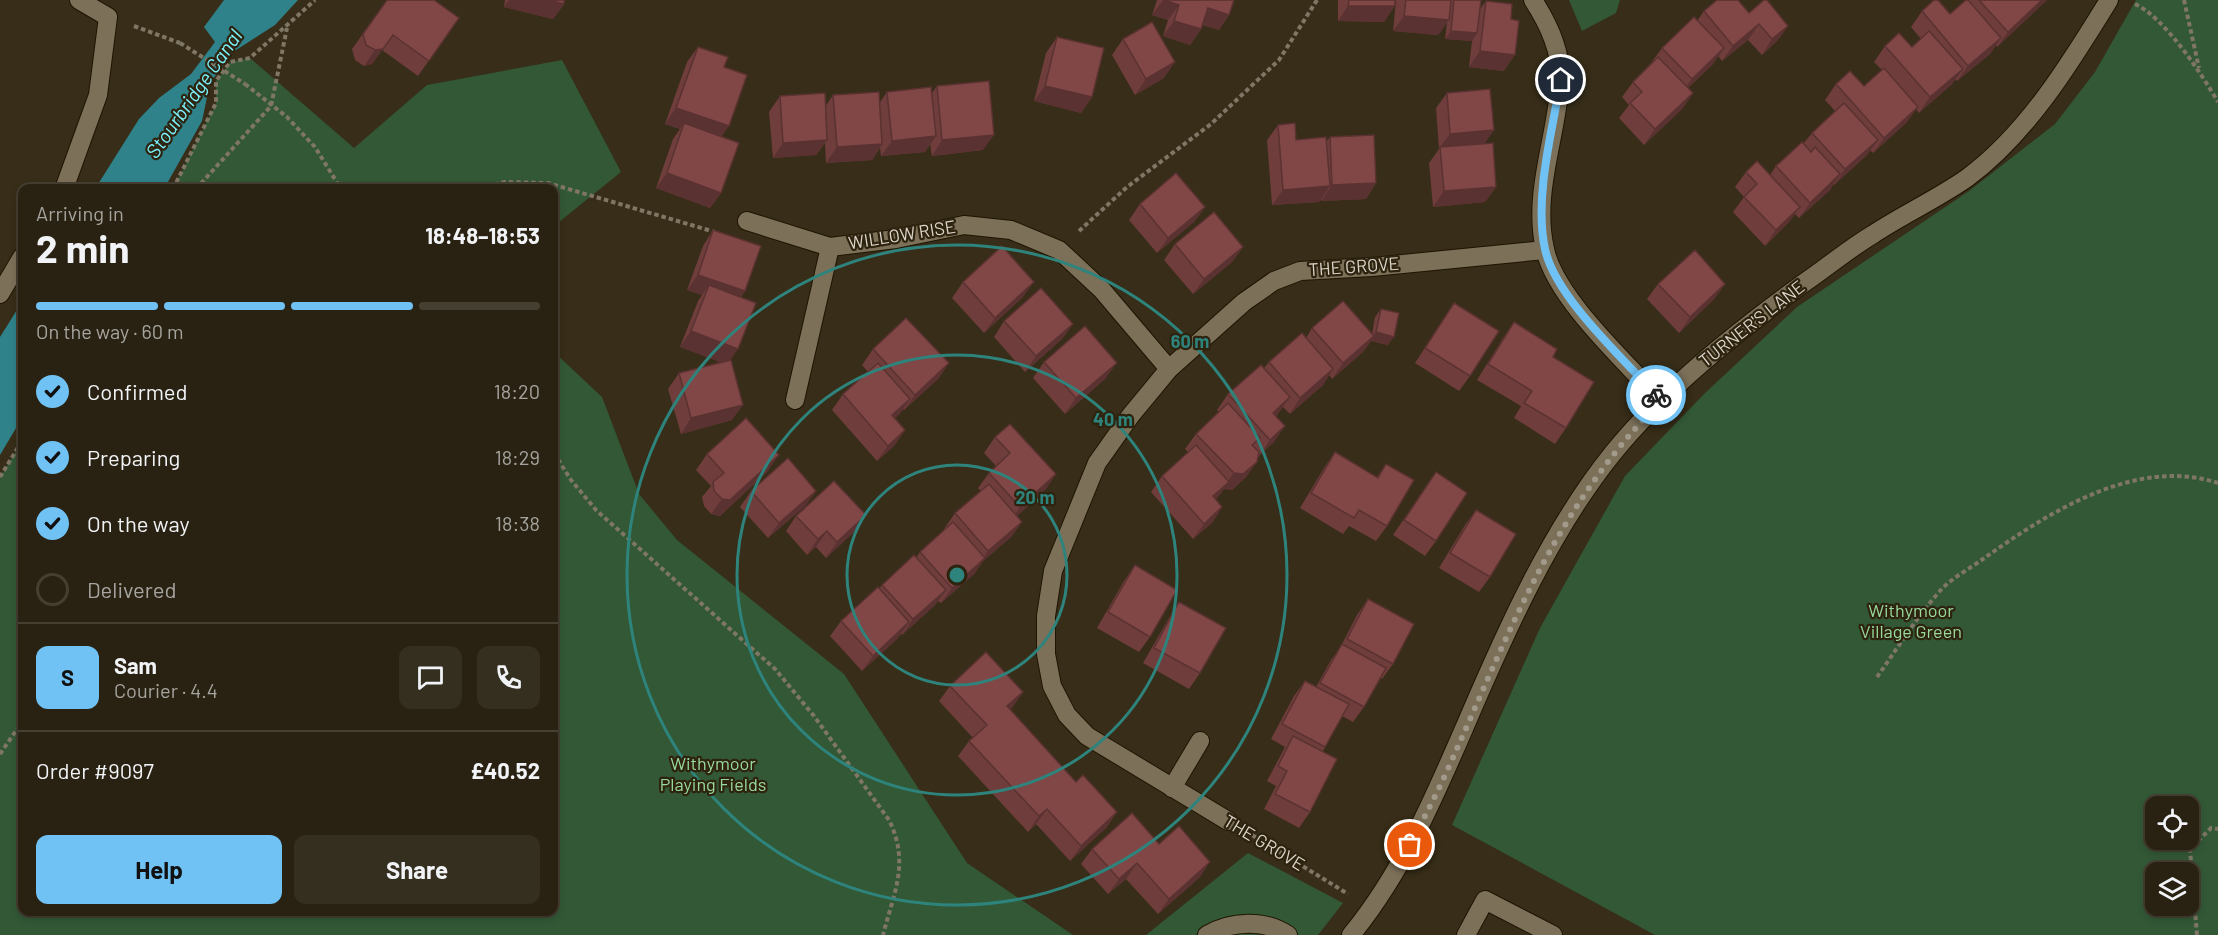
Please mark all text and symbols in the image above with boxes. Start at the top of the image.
water label: Stourbridge Canal [140,24,247,162]
pin [1535,54,1586,105]
icon: home [1544,63,1577,96]
text: Arriving in [36,201,124,225]
street label: WILLOW RISE [847,215,957,253]
text: 18:48–18:53 [425,222,540,248]
text: 2 min [36,224,129,271]
street label: THE GROVE [1308,252,1400,280]
street label: TURNER'S LANE [1694,275,1809,371]
text: On the way · 60 m [36,319,184,343]
text: 60 m [1171,330,1209,352]
courier [1626,365,1686,425]
icon: check [36,375,69,408]
text: Confirmed [87,378,187,404]
text: 18:20 [494,379,540,403]
icon: bike [1640,379,1673,412]
text: 40 m [1093,408,1133,430]
icon: check [36,441,69,474]
text: Preparing [87,444,180,470]
text: 18:29 [495,445,540,469]
text: 20 m [1016,486,1054,508]
icon: check [36,507,69,540]
text: On the way [87,510,190,536]
text: 18:38 [495,511,540,535]
centre of rings [947,565,967,585]
text: Delivered [87,576,176,602]
park label: Withymoor Village Green [1860,599,1962,642]
button: chat [399,646,462,709]
button: phone [477,646,540,709]
text: Sam [114,652,157,678]
text: S [61,664,74,690]
text: Courier · 4.4 [114,678,218,702]
park label: Withymoor Playing Fields [660,752,766,795]
text: Order #9097 [36,757,154,783]
text: £40.52 [471,757,540,783]
map controls [2145,796,2199,916]
button: locate [2145,796,2199,850]
street label: THE GROVE [1220,809,1309,875]
pin [1384,819,1435,870]
icon: bag [1393,828,1426,861]
button: Help [36,835,282,904]
button: Share [294,835,540,904]
button: layers [2145,862,2199,916]

